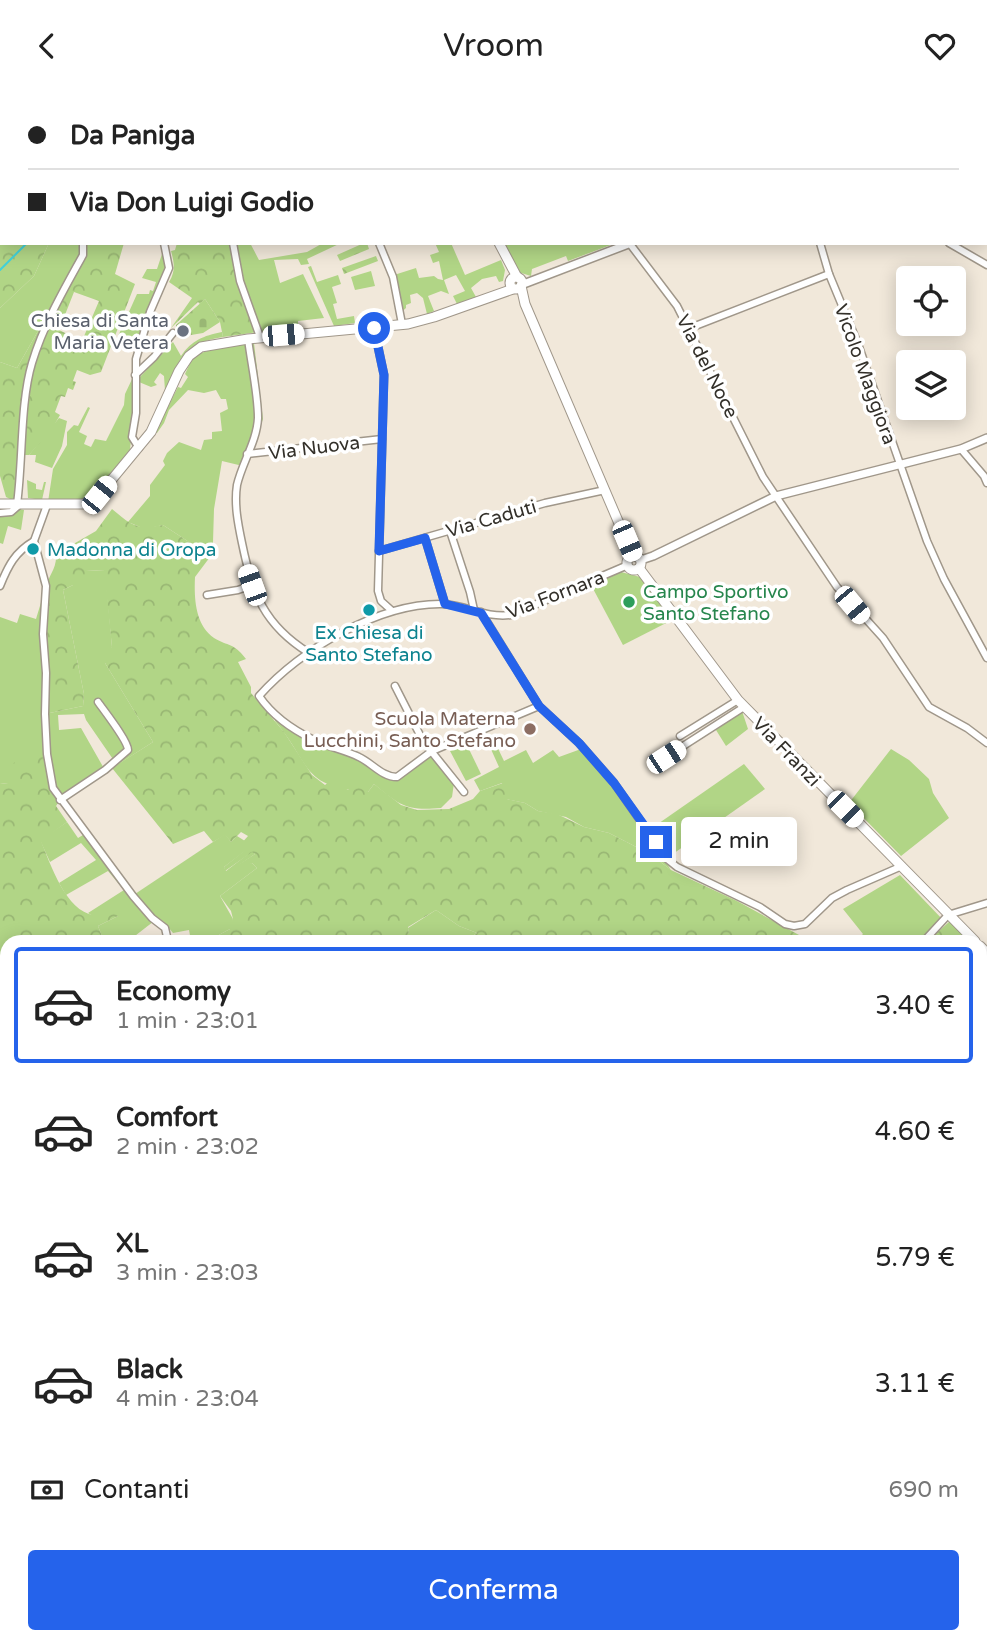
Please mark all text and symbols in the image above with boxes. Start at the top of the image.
icon: back [28,27,66,65]
text: Vroom [443,27,544,65]
icon: heart [921,27,959,65]
text: Da Paniga [70,120,195,151]
text: Via Don Luigi Godio [70,187,314,218]
map controls [896,266,966,420]
button: locate [896,266,966,336]
street label: Vicolo Maggiora [829,301,901,448]
place label: Chiesa di Santa Maria Vetera [31,310,169,354]
street label: Via del Noce [672,311,743,422]
route start [358,312,390,344]
marker: Chiesa di Santa Maria Vetera [175,323,191,339]
car [262,323,305,347]
button: layers [896,350,966,420]
street label: Via Nuova [267,431,361,465]
car [78,472,121,518]
street label: Via Caduti [444,496,539,542]
car [610,518,645,564]
place label: Madonna di Oropa [47,539,216,561]
marker: Madonna di Oropa [25,541,41,557]
car [235,562,270,608]
street label: Via Fornara [503,566,607,624]
place label: Campo Sportivo Santo Stefano [643,581,789,625]
car [831,582,874,628]
marker: Campo Sportivo Santo Stefano [621,594,637,610]
marker: Ex Chiesa di Santo Stefano [361,602,377,618]
place label: Ex Chiesa di Santo Stefano [305,622,433,666]
place label: Scuola Materna Lucchini, Santo Stefano [304,708,516,752]
street label: Via Franzi [748,712,825,791]
marker: Scuola Materna Lucchini, Santo Stefano [522,721,538,737]
car [643,737,690,777]
car [823,787,868,831]
callout: 2 min [680,817,796,867]
route end [640,826,672,858]
text: 2 min [708,827,770,855]
icon: car [32,974,95,1037]
text: Economy [116,976,231,1007]
text: 3.40 € [875,990,955,1021]
text: 1 min · 23:01 [116,1007,259,1035]
icon: car [32,1100,95,1163]
text: Comfort [116,1102,218,1133]
text: 4.60 € [875,1116,955,1147]
text: 2 min · 23:02 [116,1133,259,1161]
icon: car [32,1226,95,1289]
text: XL [116,1228,148,1259]
text: 5.79 € [875,1242,955,1273]
text: 3 min · 23:03 [116,1259,259,1287]
icon: car [32,1352,95,1415]
text: Black [116,1354,183,1385]
text: 3.11 € [875,1368,955,1399]
text: 4 min · 23:04 [116,1385,259,1413]
icon: cash [28,1471,66,1509]
text: Contanti [84,1474,189,1505]
text: 690 m [889,1476,959,1504]
button: Conferma [28,1550,959,1630]

